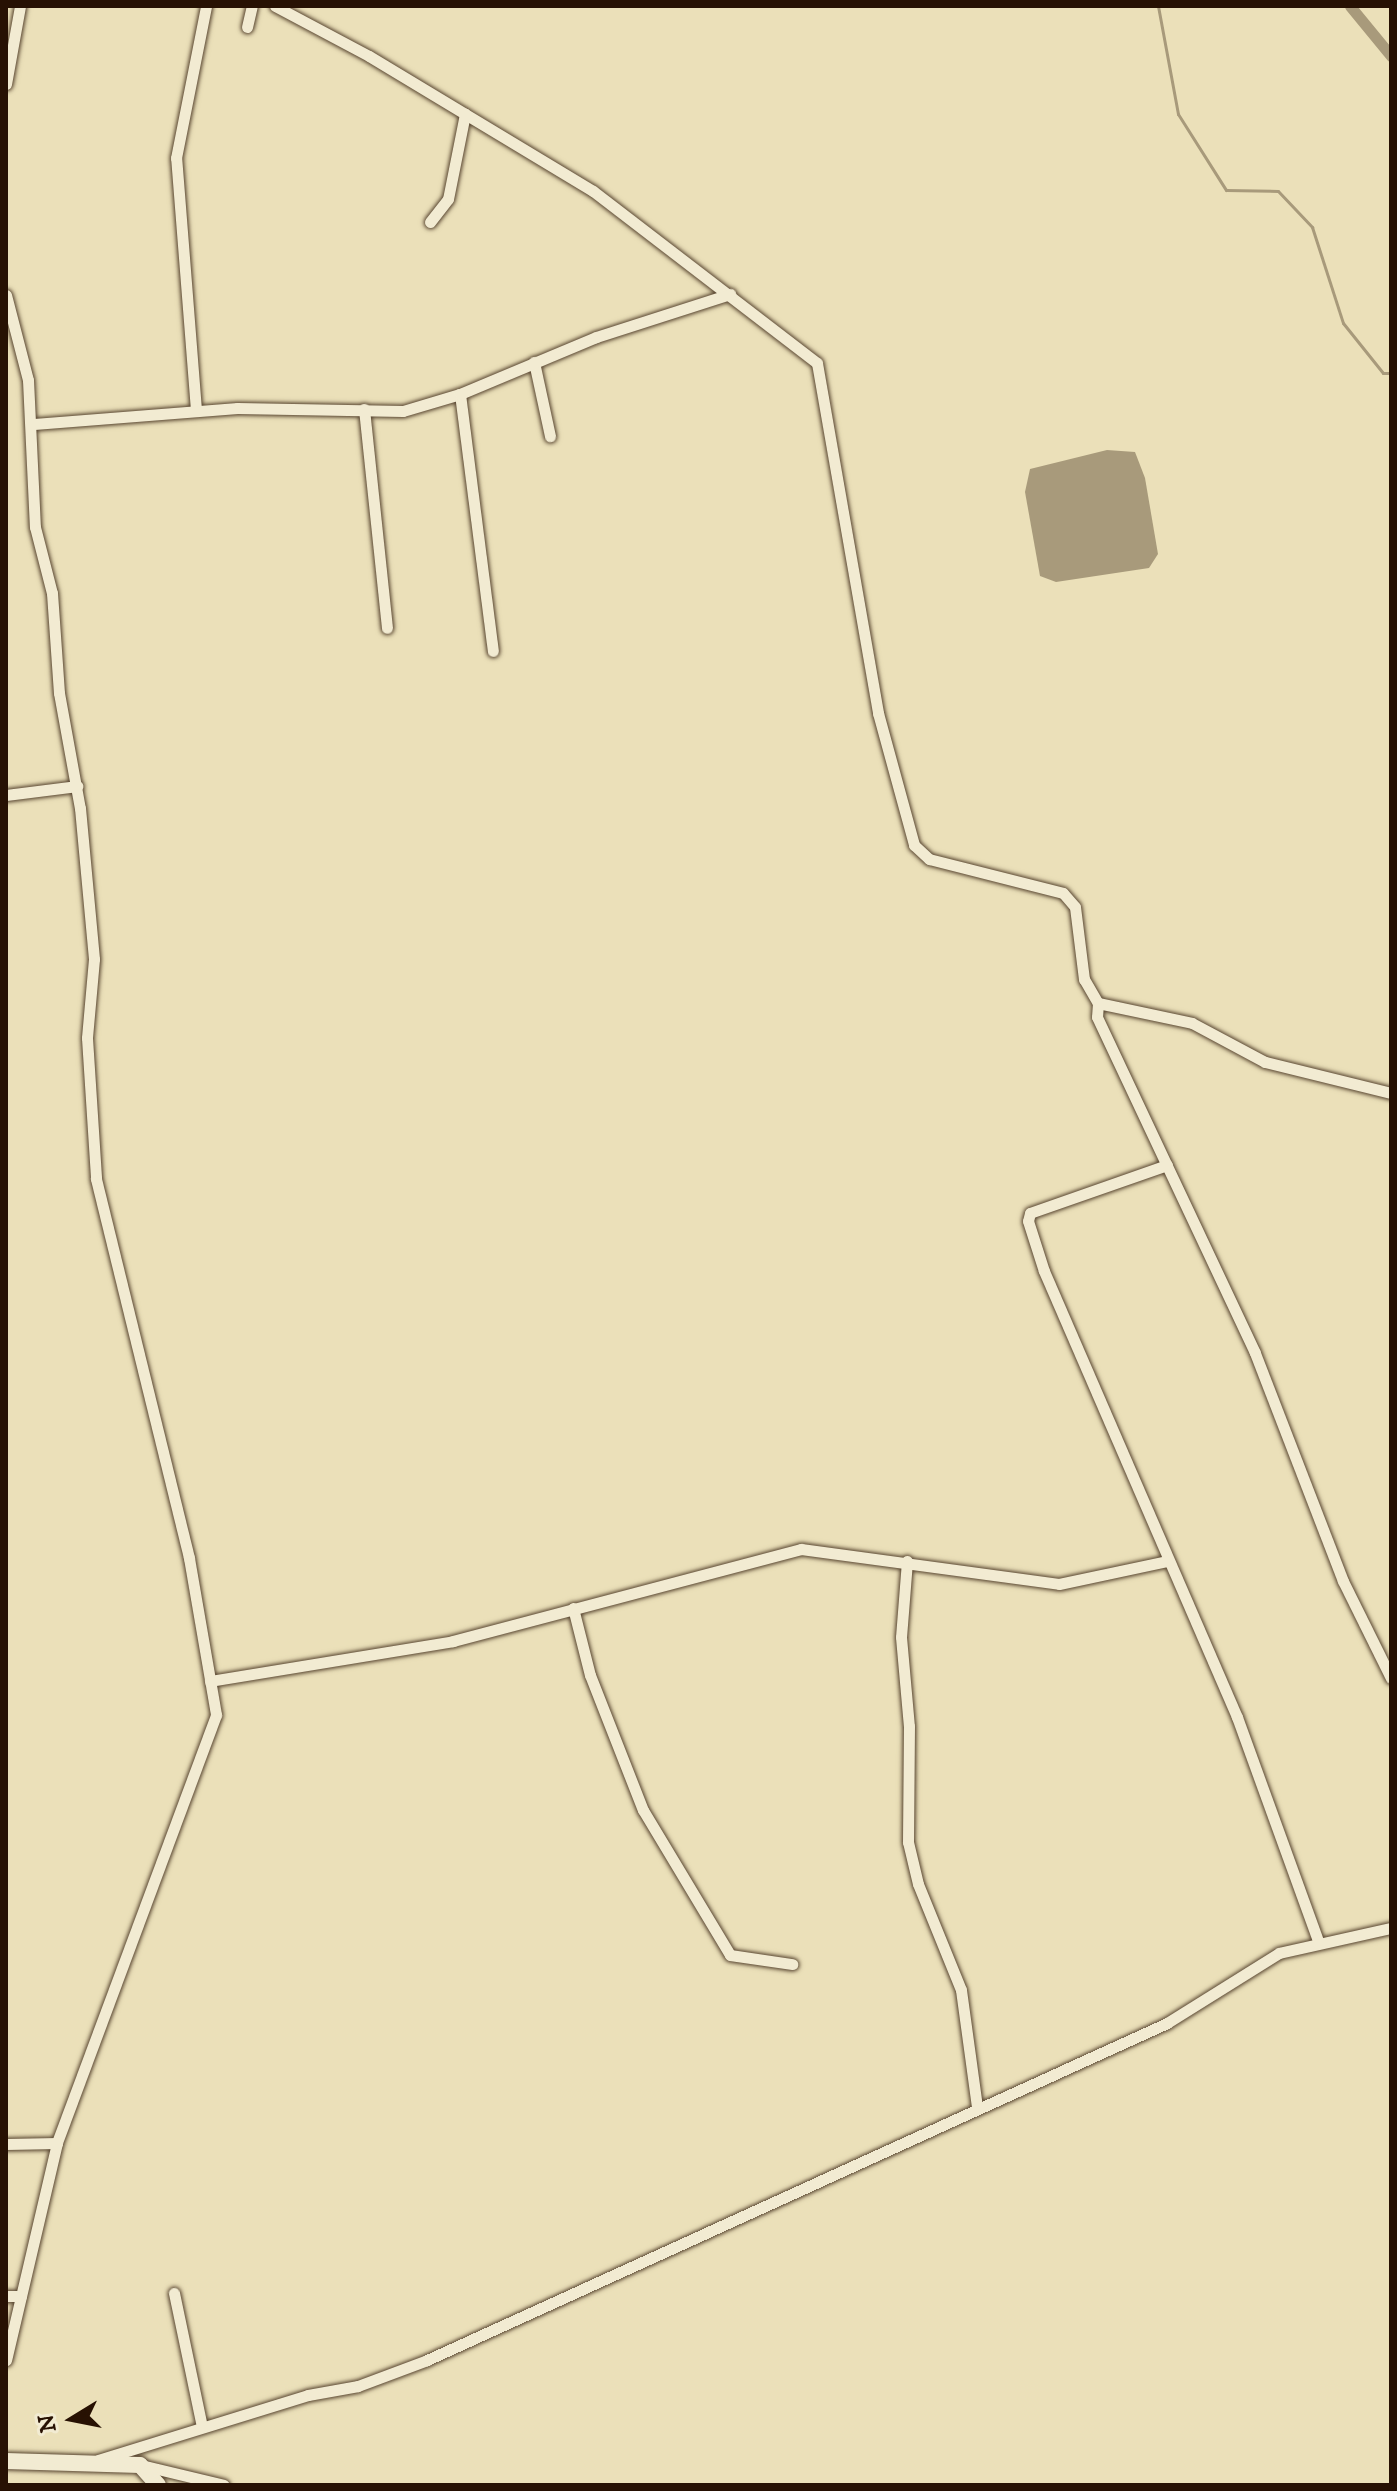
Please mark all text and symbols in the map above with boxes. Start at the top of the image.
north arrow [32,2379,112,2459]
text: N [33,2412,63,2434]

